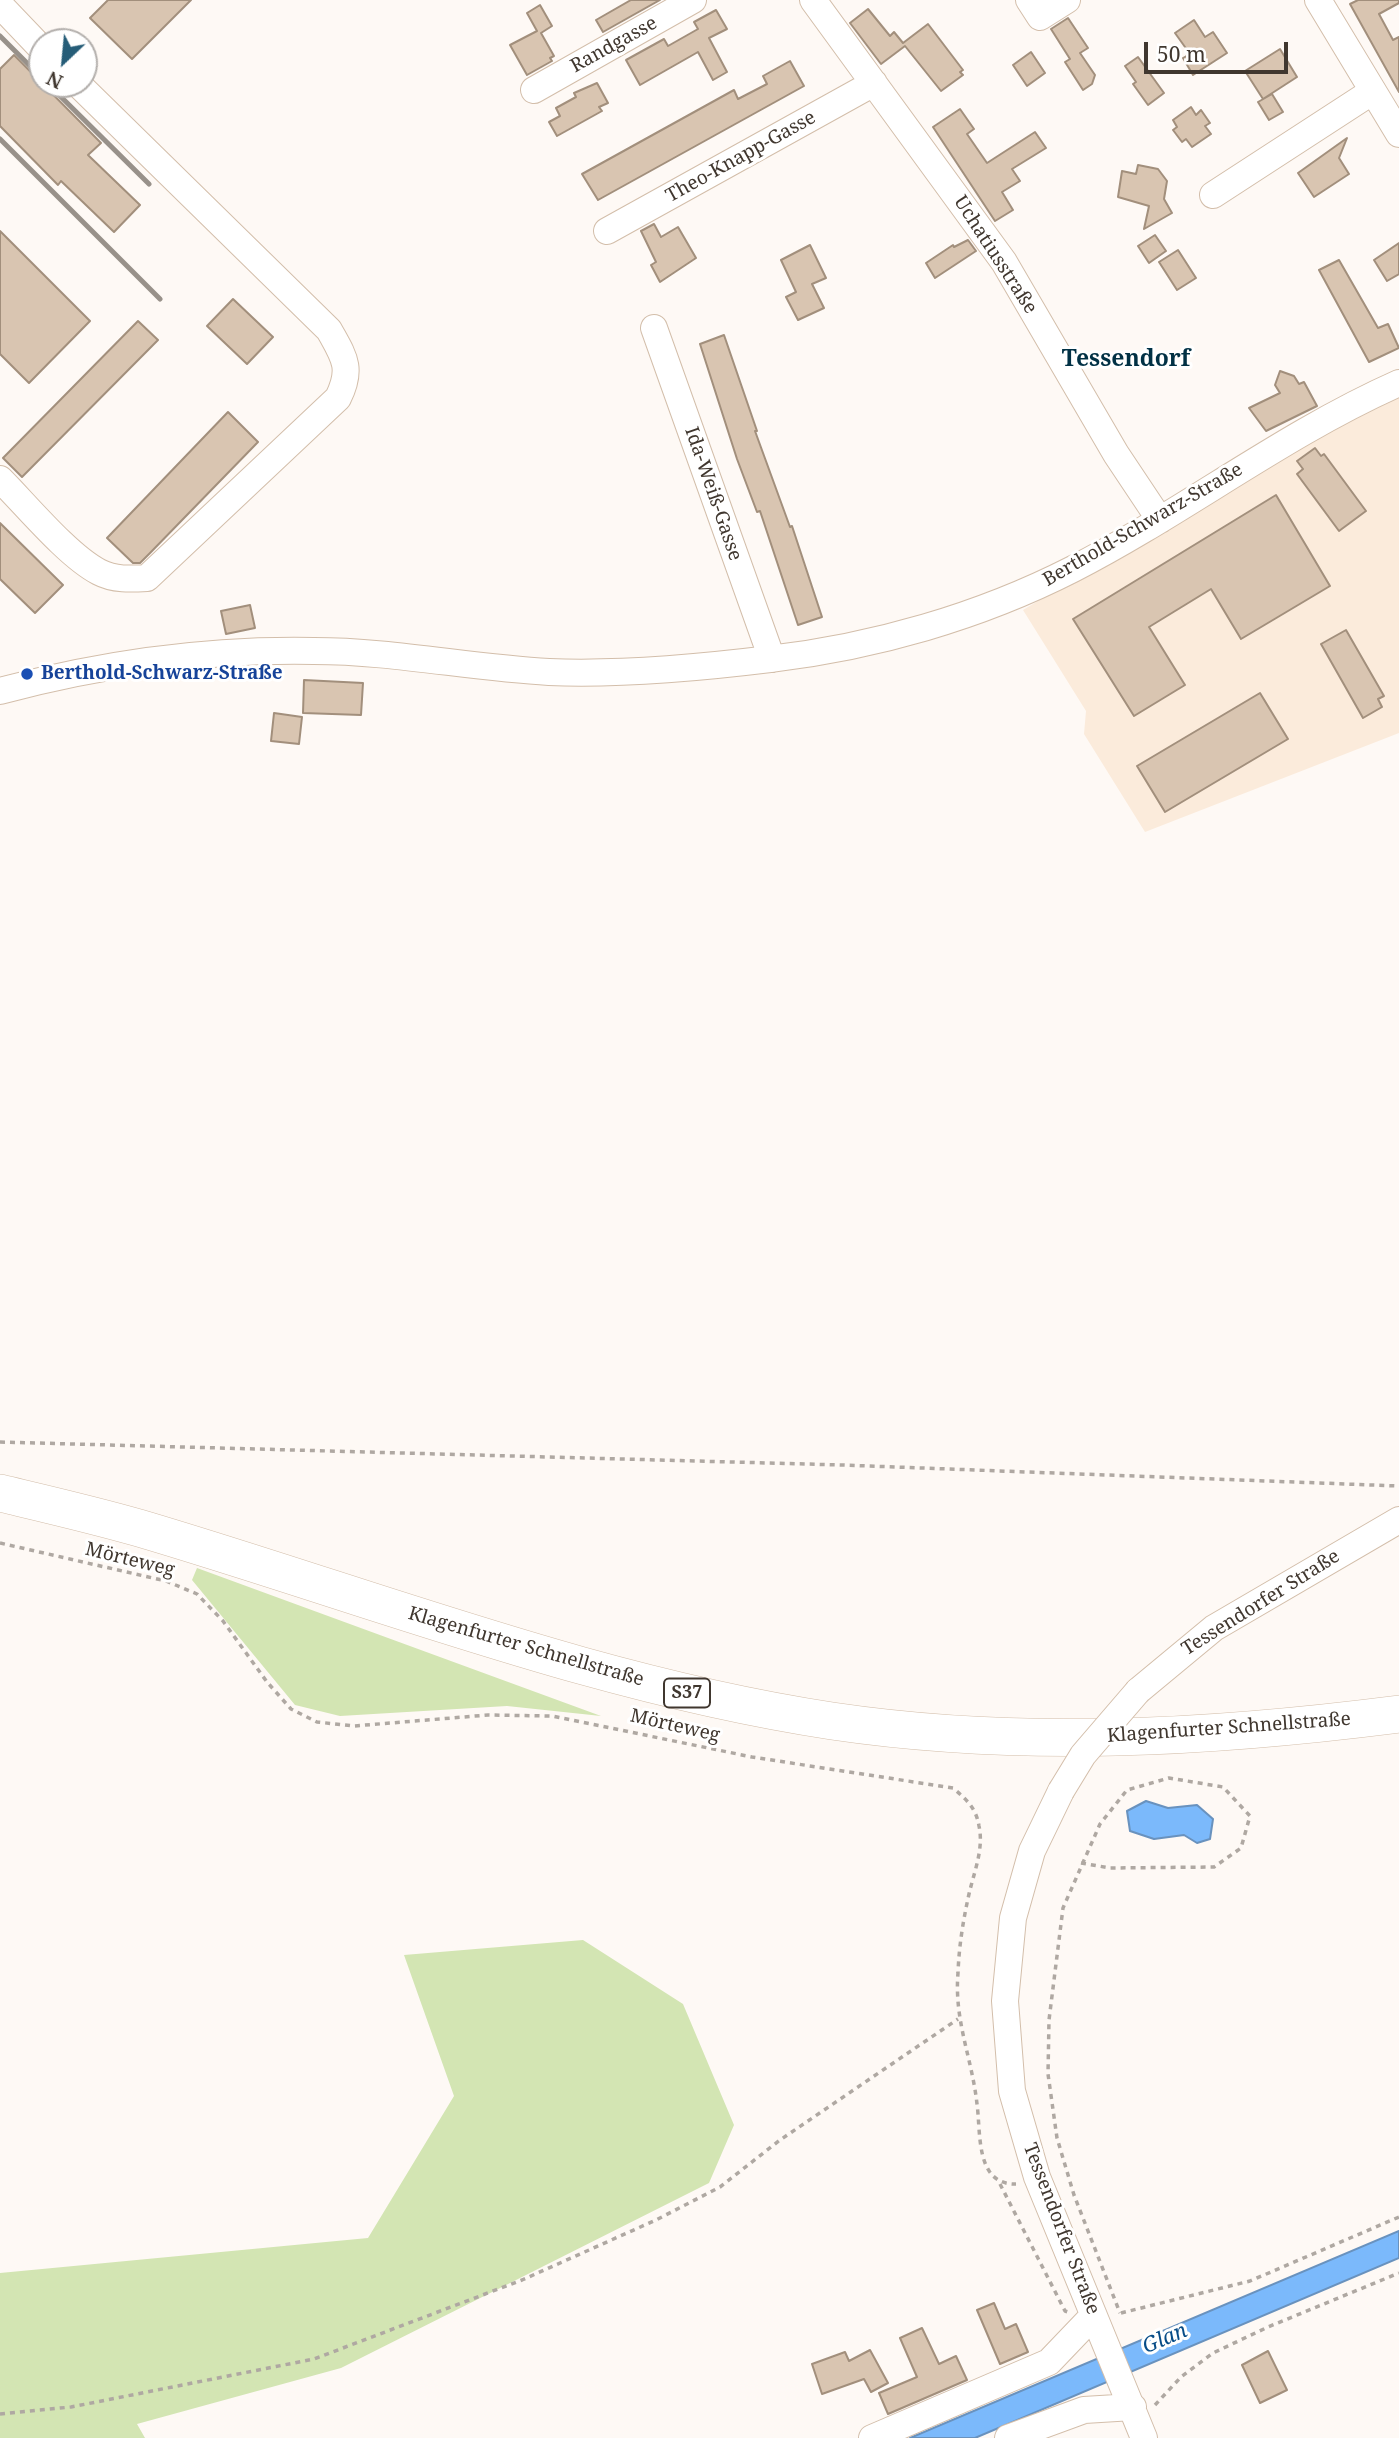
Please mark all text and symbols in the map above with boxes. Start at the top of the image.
street label: Randgasse [567,12,661,78]
north arrow [28,28,98,98]
scale bar [1147,28,1290,72]
text: 50 m [1157,40,1206,68]
text: N [42,65,67,95]
street label: Theo-Knapp-Gasse [662,106,820,208]
street label: Uchatiusstraße [948,192,1042,318]
district label: Tessendorf [1062,345,1190,373]
street label: Ida-Weiß-Gasse [679,424,747,564]
street label: Berthold-Schwarz-Straße [1039,458,1247,592]
place label: Berthold-Schwarz-Straße [41,663,283,685]
marker: Berthold-Schwarz-Straße [19,666,35,682]
street label: Mörteweg [83,1538,177,1582]
street label: Tessendorfer Straße [1178,1545,1344,1661]
street label: Klagenfurter Schnellstraße [405,1602,647,1692]
road number: S37 [664,1678,710,1708]
street label: Mörteweg [628,1705,722,1747]
street label: Klagenfurter Schnellstraße [1106,1708,1352,1748]
street label: Tessendorfer Straße [1018,2140,1104,2318]
water label: Glan [1139,2318,1191,2360]

